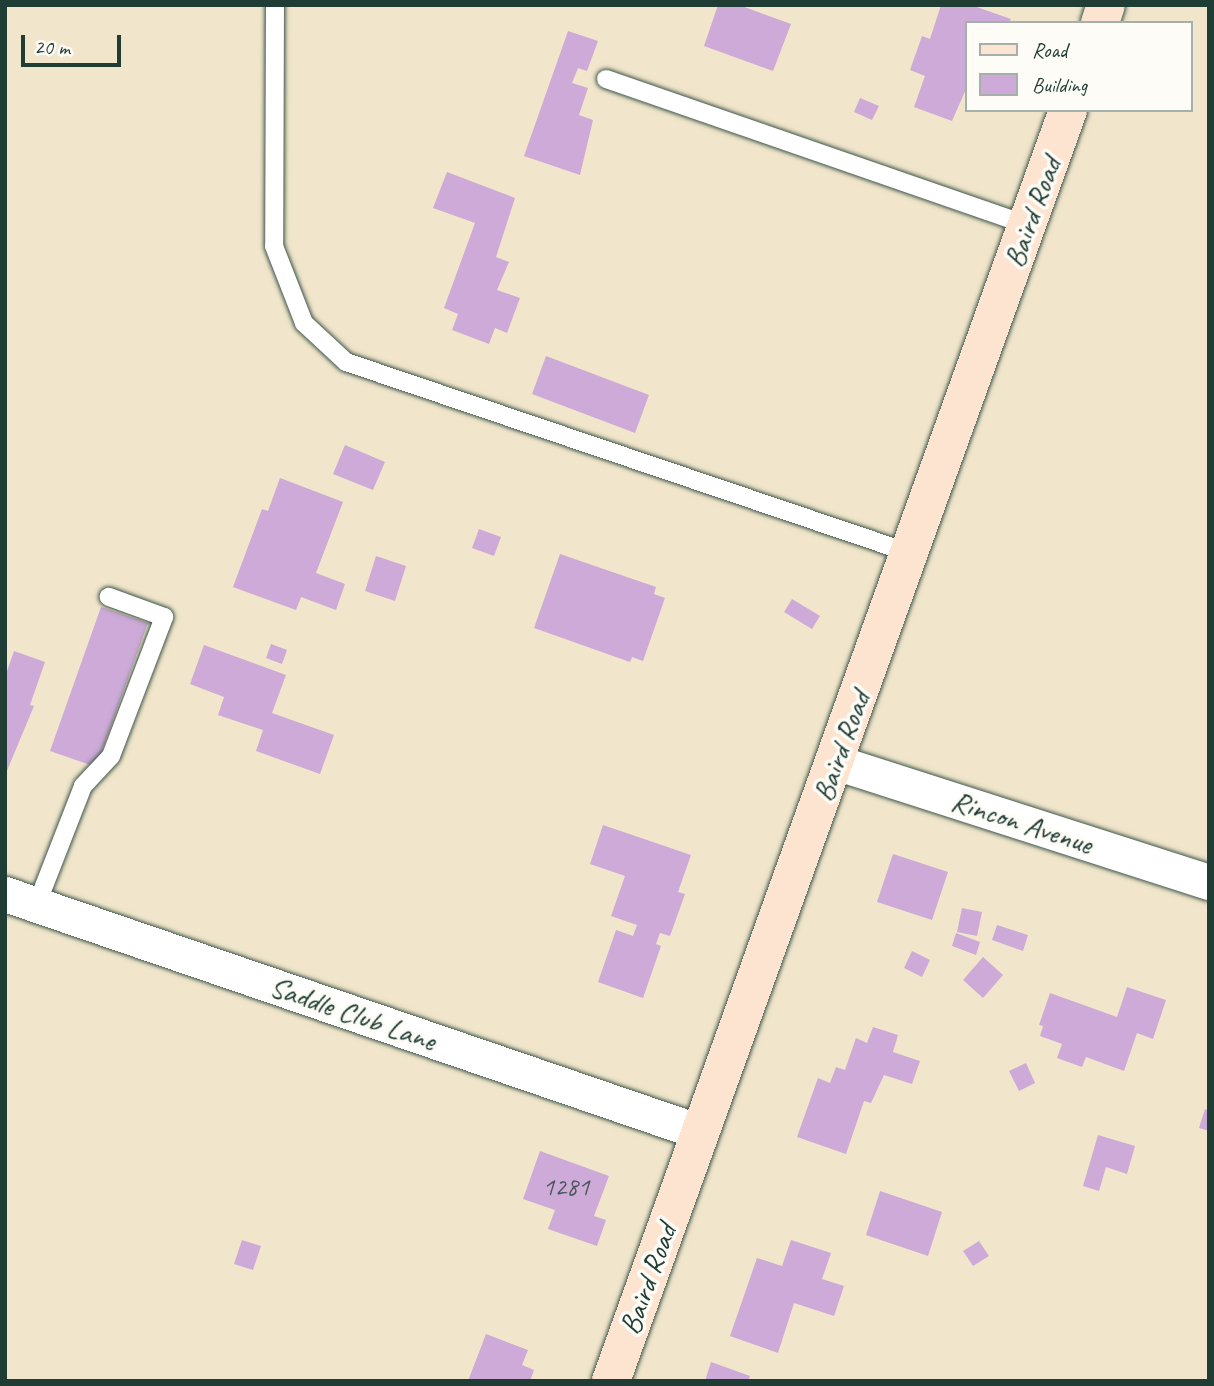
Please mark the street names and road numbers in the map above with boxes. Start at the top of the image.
street label: Baird Road [996,152,1068,272]
street label: Baird Road [805,686,877,806]
street label: Rincon Avenue [947,782,1097,862]
street label: Saddle Club Lane [265,968,441,1058]
street label: Baird Road [612,1219,684,1339]

